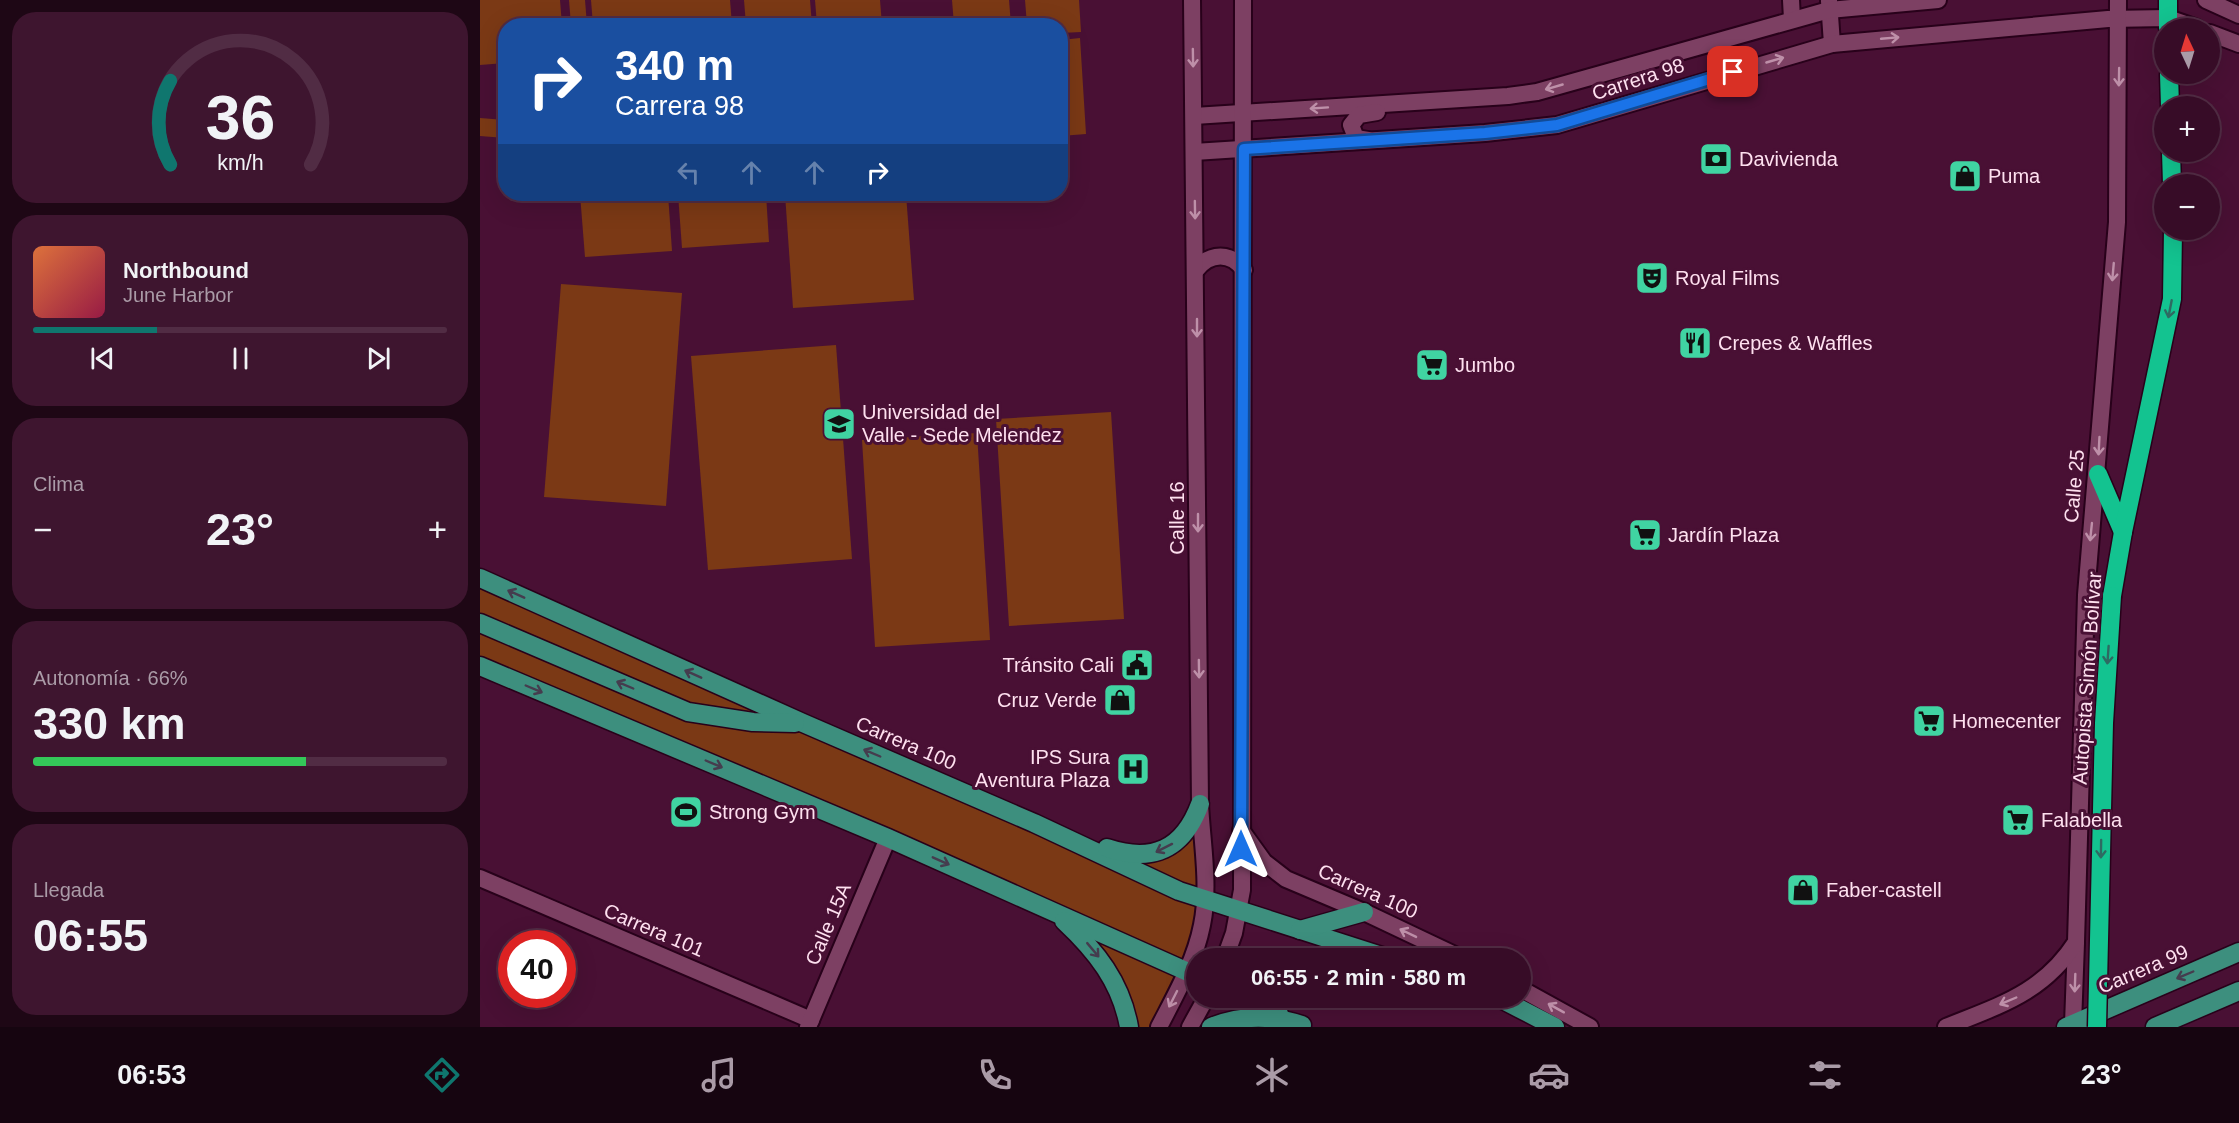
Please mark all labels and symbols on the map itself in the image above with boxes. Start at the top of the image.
north arrow [2154,18,2220,84]
one-way arrow [1880,32,1900,43]
pin [1707,46,1758,97]
one-way arrow [1187,47,1199,67]
street label: Carrera 98 [1589,54,1687,104]
one-way arrow [1765,54,1784,65]
one-way arrow [2113,67,2125,87]
one-way arrow [1545,82,1564,93]
one-way arrow [1309,103,1329,114]
bank icon: Davivienda [1698,141,1734,177]
place label: Davivienda [1739,148,1839,170]
shop icon: Puma [1947,158,1983,194]
place label: Puma [1988,165,2041,187]
one-way arrow [1190,200,1201,220]
theatre icon: Royal Films [1634,260,1670,296]
one-way arrow [2107,261,2118,281]
place label: Royal Films [1675,267,1779,289]
one-way arrow [2164,298,2175,318]
one-way arrow [1191,318,1203,338]
restaurant icon: Crepes & Waffles [1677,325,1713,361]
place label: Crepes & Waffles [1718,332,1873,354]
supermarket icon: Jumbo [1414,347,1450,383]
place label: Jumbo [1455,354,1515,376]
place label: Universidad del Valle - Sede Melendez [862,401,1062,446]
school or university icon: Universidad del Valle - Sede Melendez [821,406,857,442]
one-way arrow [2093,436,2104,456]
street label: Calle 25 [2060,448,2088,524]
street label: Calle 16 [1166,481,1188,555]
one-way arrow [1192,513,1204,533]
supermarket icon: Jardín Plaza [1627,517,1663,553]
one-way arrow [2085,521,2096,541]
place label: Jardín Plaza [1668,524,1780,546]
street label: Autopista Simón Bolívar [2069,570,2105,785]
one-way arrow [507,587,525,599]
one-way arrow [2103,644,2114,664]
public building icon: Tránsito Cali [1119,647,1155,683]
place label: Tránsito Cali [1002,654,1114,676]
one-way arrow [1193,658,1205,678]
one-way arrow [685,668,703,679]
one-way arrow [616,679,634,690]
shop icon: Cruz Verde [1102,682,1138,718]
one-way arrow [524,684,543,695]
place label: Cruz Verde [997,689,1097,711]
supermarket icon: Homecenter [1911,703,1947,739]
place label: Homecenter [1952,710,2061,732]
street label: Carrera 100 [853,712,959,774]
place label: IPS Sura Aventura Plaza [975,746,1111,791]
one-way arrow [863,747,881,758]
hospital icon: IPS Sura Aventura Plaza [1115,751,1151,787]
one-way arrow [704,759,722,770]
sports icon: Strong Gym [668,794,704,830]
place label: Strong Gym [709,801,816,823]
supermarket icon: Falabella [2000,802,2036,838]
place label: Falabella [2041,809,2123,831]
position arrow [1209,817,1273,881]
one-way arrow [2095,839,2107,859]
one-way arrow [1156,842,1173,854]
one-way arrow [932,857,950,868]
street label: Carrera 100 [1315,859,1421,923]
shop icon: Faber-castell [1785,872,1821,908]
street label: Calle 15A [801,879,855,968]
place label: Faber-castell [1826,879,1942,901]
street label: Carrera 101 [601,899,707,961]
one-way arrow [1400,926,1418,938]
speed limit sign: 40 [498,930,576,1008]
street label: Carrera 99 [2095,940,2191,998]
one-way arrow [1087,942,1100,958]
one-way arrow [2177,970,2195,982]
one-way arrow [2069,972,2081,992]
one-way arrow [1167,990,1178,1008]
one-way arrow [2000,996,2018,1007]
one-way arrow [1548,1002,1565,1014]

